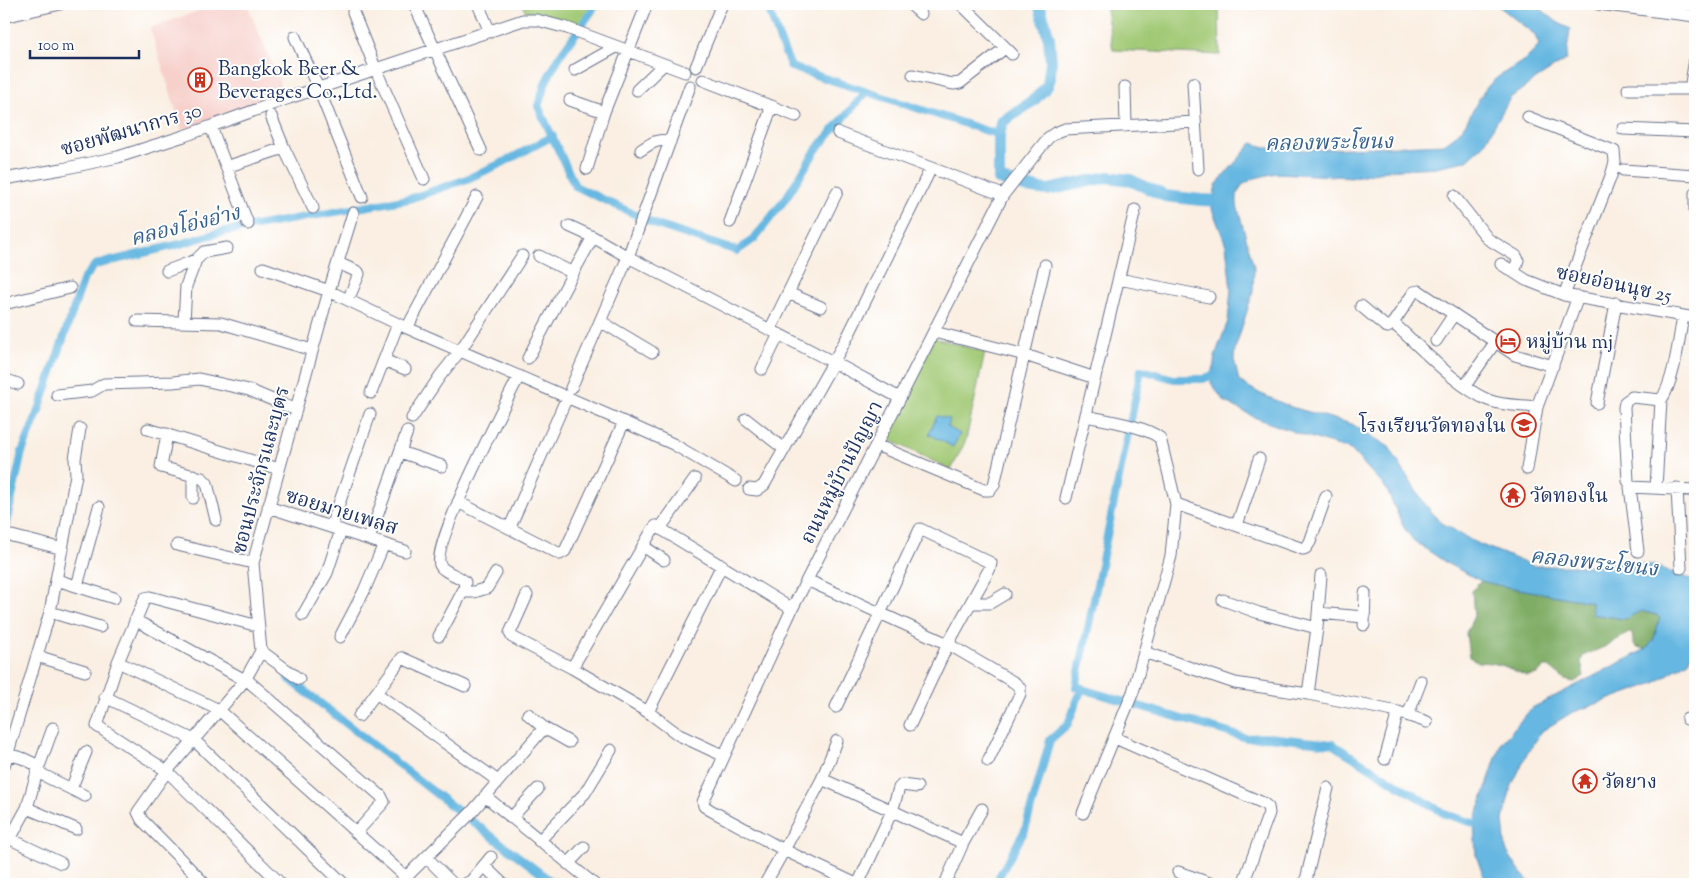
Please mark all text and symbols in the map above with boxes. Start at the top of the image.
scale bar [30,28,139,60]
text: 100 m [38,36,75,57]
place label: Bangkok Beer & Beverages Co.,Ltd. [218,56,378,108]
building icon: Bangkok Beer & Beverages Co.,Ltd. [187,67,213,93]
street label: ซอยพัฒนาการ 30 [58,97,206,165]
water label: คลองพระโขนง [1265,126,1395,160]
water label: คลองโอ่งอ่าง [127,196,245,255]
street label: ซอยอ่อนนุช 25 [1553,259,1674,312]
hotel icon: หมู่บ้าน mj [1495,328,1521,354]
place label: หมู่บ้าน mj [1526,329,1613,358]
street label: ซอนประจักรและบุตร [226,383,299,558]
street label: ถนนหมู่บ้านปัญญา [795,396,892,550]
place label: โรงเรียนวัดทองใน [1358,411,1506,442]
school or university icon: โรงเรียนวัดทองใน [1511,412,1537,438]
temple icon: วัดทองใน [1500,482,1526,508]
place label: วัดทองใน [1530,482,1608,512]
street label: ซอยมายเพลส [282,483,401,544]
water label: คลองพระโขนง [1528,540,1661,586]
temple icon: วัดยาง [1572,768,1598,794]
place label: วัดยาง [1602,769,1657,798]

